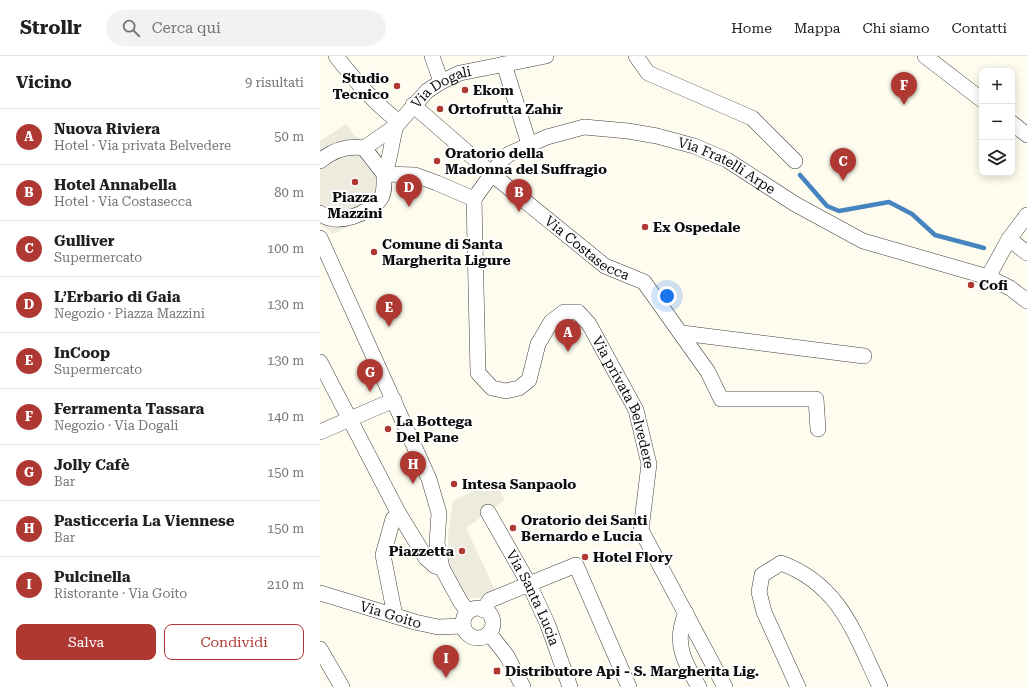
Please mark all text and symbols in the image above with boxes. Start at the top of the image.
search box [106,10,386,46]
text: Strollr [20,16,82,39]
icon: search [120,17,142,39]
text: Cerca qui [152,19,221,37]
text: Home [731,20,772,36]
text: Mappa [794,20,840,36]
text: Chi siamo [862,20,930,36]
text: Contatti [952,20,1007,36]
street label: Via Dogali [408,63,473,111]
map controls [979,68,1015,176]
button: + [979,68,1015,104]
place label: Studio Tecnico [332,70,389,102]
text: Vicino [16,72,72,92]
pin: F [891,72,917,105]
text: 9 risultati [245,75,304,90]
marker: Studio Tecnico [392,81,402,91]
place label: Ekom [473,82,514,98]
marker: Ekom [460,85,470,95]
place label: Ortofrutta Zahir [448,101,564,117]
marker: Ortofrutta Zahir [435,104,445,114]
button: − [979,104,1015,140]
text: Nuova Riviera [54,120,160,138]
text: A [24,129,34,144]
text: 50 m [274,129,304,144]
street label: Via Fratelli Arpe [676,134,779,197]
text: Hotel · Via privata Belvedere [54,138,231,153]
button: layers [979,140,1015,176]
place label: Oratorio della Madonna del Suffragio [445,145,607,177]
pin: C [830,148,856,181]
marker: Oratorio della Madonna del Suffragio [432,156,442,166]
pin: D [396,174,422,207]
text: Hotel Annabella [54,176,177,194]
marker: Piazza Mazzini [350,177,360,187]
pin: B [506,179,532,212]
text: B [24,185,34,200]
text: 80 m [274,185,304,200]
place label: Piazza Mazzini [327,189,383,221]
text: Hotel · Via Costasecca [54,194,192,209]
street label: Via Costasecca [542,212,632,283]
place label: Ex Ospedale [653,219,741,235]
marker: Ex Ospedale [640,222,650,232]
text: Gulliver [54,232,115,250]
place label: Comune di Santa Margherita Ligure [382,236,511,268]
text: C [24,241,34,256]
text: 100 m [267,241,304,256]
marker: Comune di Santa Margherita Ligure [369,247,379,257]
text: Supermercato [54,250,142,265]
place label: Cofi [979,277,1008,293]
marker: Cofi [966,280,976,290]
your location [657,286,677,306]
text: L’Erbario di Gaia [54,288,180,306]
pin: E [376,294,402,327]
text: D [24,297,34,312]
text: 130 m [267,297,304,312]
text: Negozio · Piazza Mazzini [54,306,205,321]
pin: A [555,319,581,352]
street label: Via privata Belvedere [589,333,657,470]
text: InCoop [54,344,110,362]
text: E [25,353,33,368]
text: 130 m [267,353,304,368]
pin: G [357,359,383,392]
text: Supermercato [54,362,142,377]
text: Ferramenta Tassara [54,400,204,418]
text: F [25,409,33,424]
text: 140 m [267,409,304,424]
place label: La Bottega Del Pane [396,413,473,445]
text: Negozio · Via Dogali [54,418,179,433]
marker: La Bottega Del Pane [383,424,393,434]
pin: H [400,451,426,484]
text: Jolly Cafè [54,456,130,474]
text: G [24,465,34,480]
text: 150 m [267,465,304,480]
text: Bar [54,474,75,489]
place label: Intesa Sanpaolo [462,476,576,492]
marker: Intesa Sanpaolo [449,479,459,489]
text: Pasticceria La Viennese [54,512,235,530]
place label: Oratorio dei Santi Bernardo e Lucia [521,512,648,544]
text: H [24,521,34,536]
text: 150 m [267,521,304,536]
marker: Oratorio dei Santi Bernardo e Lucia [508,523,518,533]
text: Bar [54,530,75,545]
place label: Piazzetta [389,543,455,559]
marker: Piazzetta [457,546,467,556]
street label: Via Santa Lucia [503,547,563,648]
place label: Hotel Flory [593,549,673,565]
marker: Hotel Flory [580,552,590,562]
text: Pulcinella [54,568,131,586]
text: I [26,577,32,592]
text: 210 m [267,577,304,592]
text: Ristorante · Via Goito [54,586,187,601]
street label: Via Goito [358,598,423,631]
button: Salva [16,624,156,660]
button: Condividi [164,624,304,660]
pin: I [433,645,459,678]
place label: Distributore Api - S. Margherita Lig. [505,663,759,679]
marker: Distributore Api - S. Margherita Lig. [492,666,502,676]

